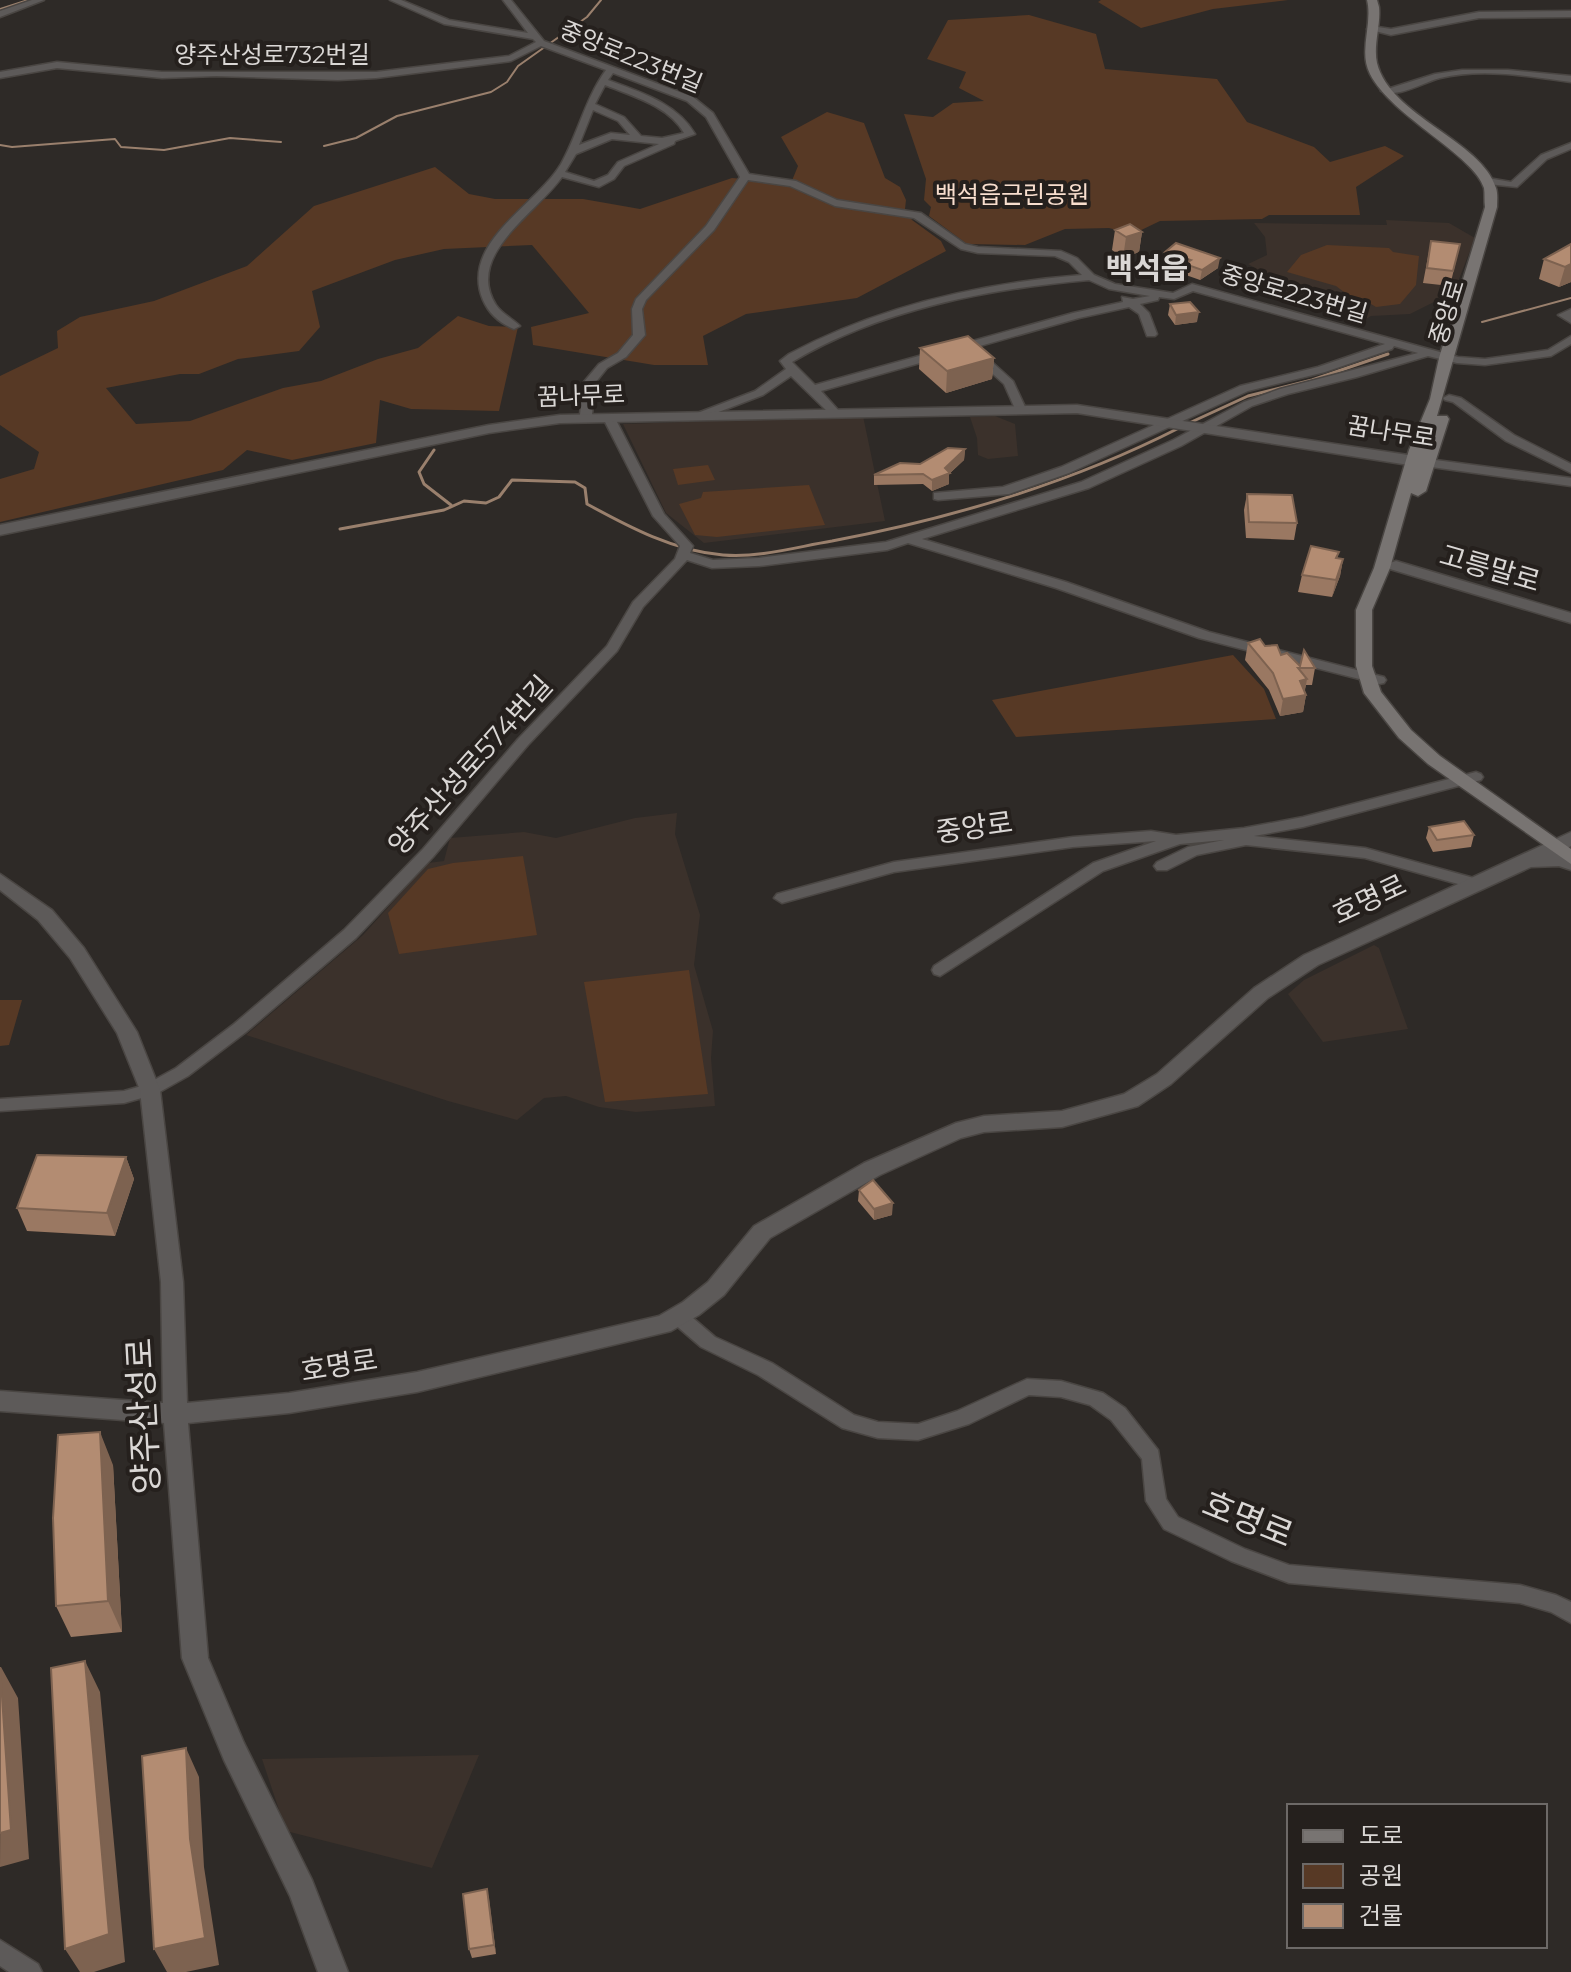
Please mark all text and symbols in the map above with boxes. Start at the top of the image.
street label: 중앙로223번길 [556,15,707,98]
street label: 양주산성로732번길 [174,40,370,69]
park label: 백석읍근린공원 [935,180,1089,209]
district label: 백석읍 [1106,250,1188,287]
street label: 중앙로223번길 [1217,259,1371,328]
street label: 중앙로 [1423,276,1470,348]
street label: 꿈나무로 [536,379,626,412]
street label: 꿈나무로 [1345,410,1437,453]
street label: 고릉말로 [1436,537,1544,599]
street label: 양주산성로574번길 [381,669,559,861]
street label: 중앙로 [933,805,1015,849]
street label: 호명로 [1327,867,1411,931]
street label: 양주산성로 [118,1337,168,1495]
street label: 호명로 [298,1342,380,1388]
street label: 호명로 [1197,1482,1299,1556]
legend [1287,1804,1547,1948]
text: 도로 [1359,1821,1403,1850]
text: 공원 [1359,1861,1403,1890]
text: 건물 [1359,1901,1403,1930]

